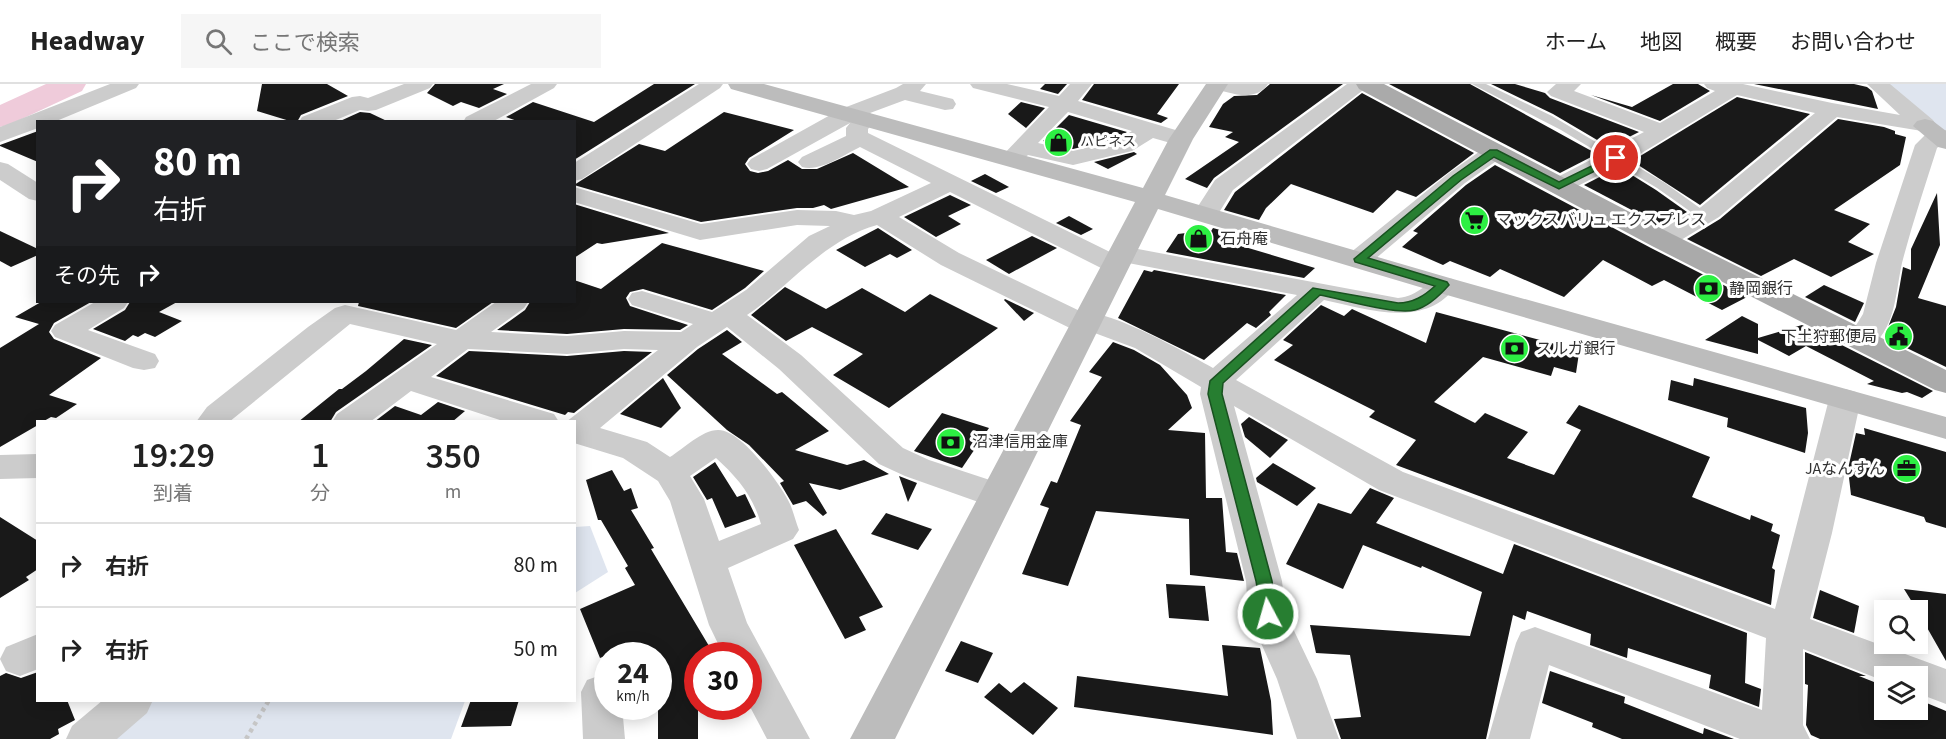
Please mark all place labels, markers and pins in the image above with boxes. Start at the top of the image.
shop icon: ハピネス [1043,126,1075,158]
place label: ハピネス [1080,132,1136,152]
pin [1590,132,1641,183]
supermarket icon: マックスバリュ エクスプレス [1459,204,1491,236]
place label: マックスバリュ エクスプレス [1496,209,1706,231]
shop icon: 石舟庵 [1183,223,1215,255]
place label: 石舟庵 [1220,228,1268,250]
bank icon: 静岡銀行 [1692,273,1724,305]
place label: 静岡銀行 [1729,278,1793,300]
public building icon: 下土狩郵便局 [1882,321,1914,353]
place label: 下土狩郵便局 [1781,326,1877,348]
bank icon: スルガ銀行 [1499,333,1531,365]
place label: スルガ銀行 [1536,338,1616,360]
bank icon: 沼津信用金庫 [935,426,967,458]
place label: 沼津信用金庫 [972,431,1068,453]
office icon: JAなんすん [1890,453,1922,485]
place label: JAなんすん [1805,458,1885,480]

